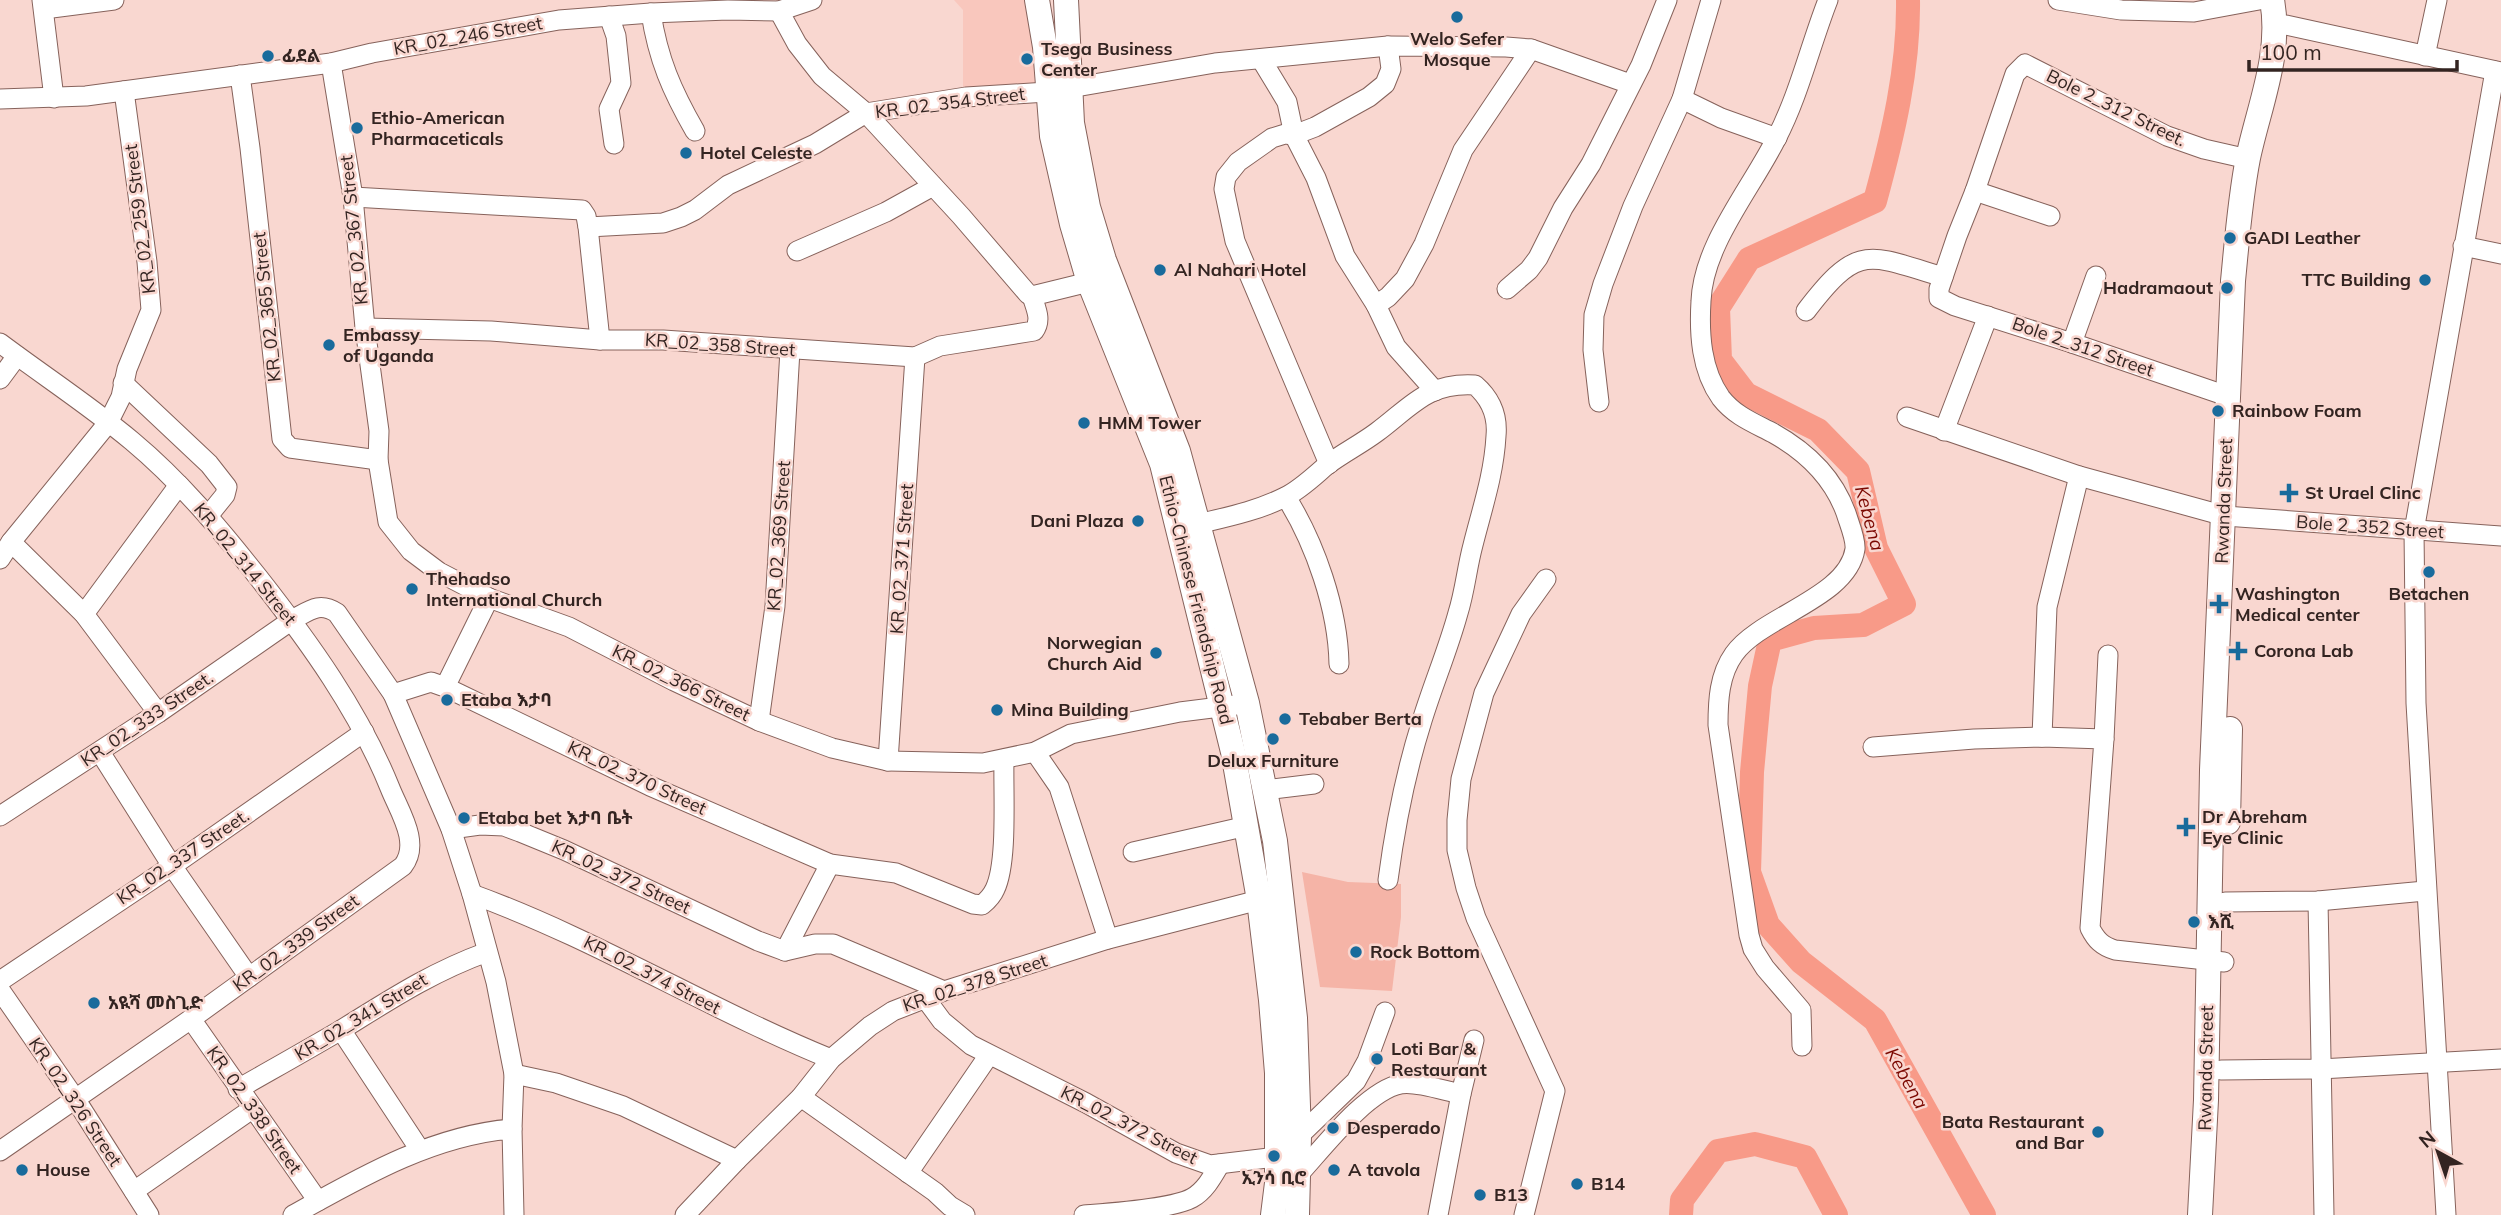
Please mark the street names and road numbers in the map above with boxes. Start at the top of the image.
street label: KR_02_246 Street [392,11,544,60]
street label: Bole 2_312 Street. [2043,64,2190,151]
street label: KR_02_354 Street [874,82,1026,123]
street label: KR_02_259 Street [119,143,160,295]
street label: KR_02_367 Street [334,154,373,306]
street label: KR_02_365 Street [247,231,286,383]
street label: Bole 2_312 Street [2009,312,2157,382]
street label: KR_02_358 Street [644,328,796,361]
street label: Rwanda Street [2210,438,2237,564]
street label: KR_02_369 Street [762,460,795,612]
street label: Ethio-Chinese Friendship Road [1154,473,1239,727]
street label: KR_02_371 Street [885,483,918,635]
street label: KR_02_314 Street [189,498,302,629]
street label: Bole 2_352 Street [2295,510,2445,543]
street label: KR_02_366 Street [608,639,754,726]
street label: KR_02_333 Street. [76,666,217,771]
street label: KR_02_370 Street [564,735,710,820]
street label: KR_02_337 Street. [112,804,253,909]
street label: KR_02_372 Street [548,834,694,919]
street label: KR_02_339 Street [228,889,363,996]
street label: KR_02_374 Street [580,930,725,1019]
street label: KR_02_378 Street [900,948,1050,1017]
street label: KR_02_341 Street [290,968,431,1065]
street label: Rwanda Street [2193,1005,2218,1131]
street label: KR_02_326 Street [24,1033,127,1171]
street label: KR_02_338 Street [202,1041,307,1178]
street label: KR_02_372 Street [1057,1080,1202,1169]

